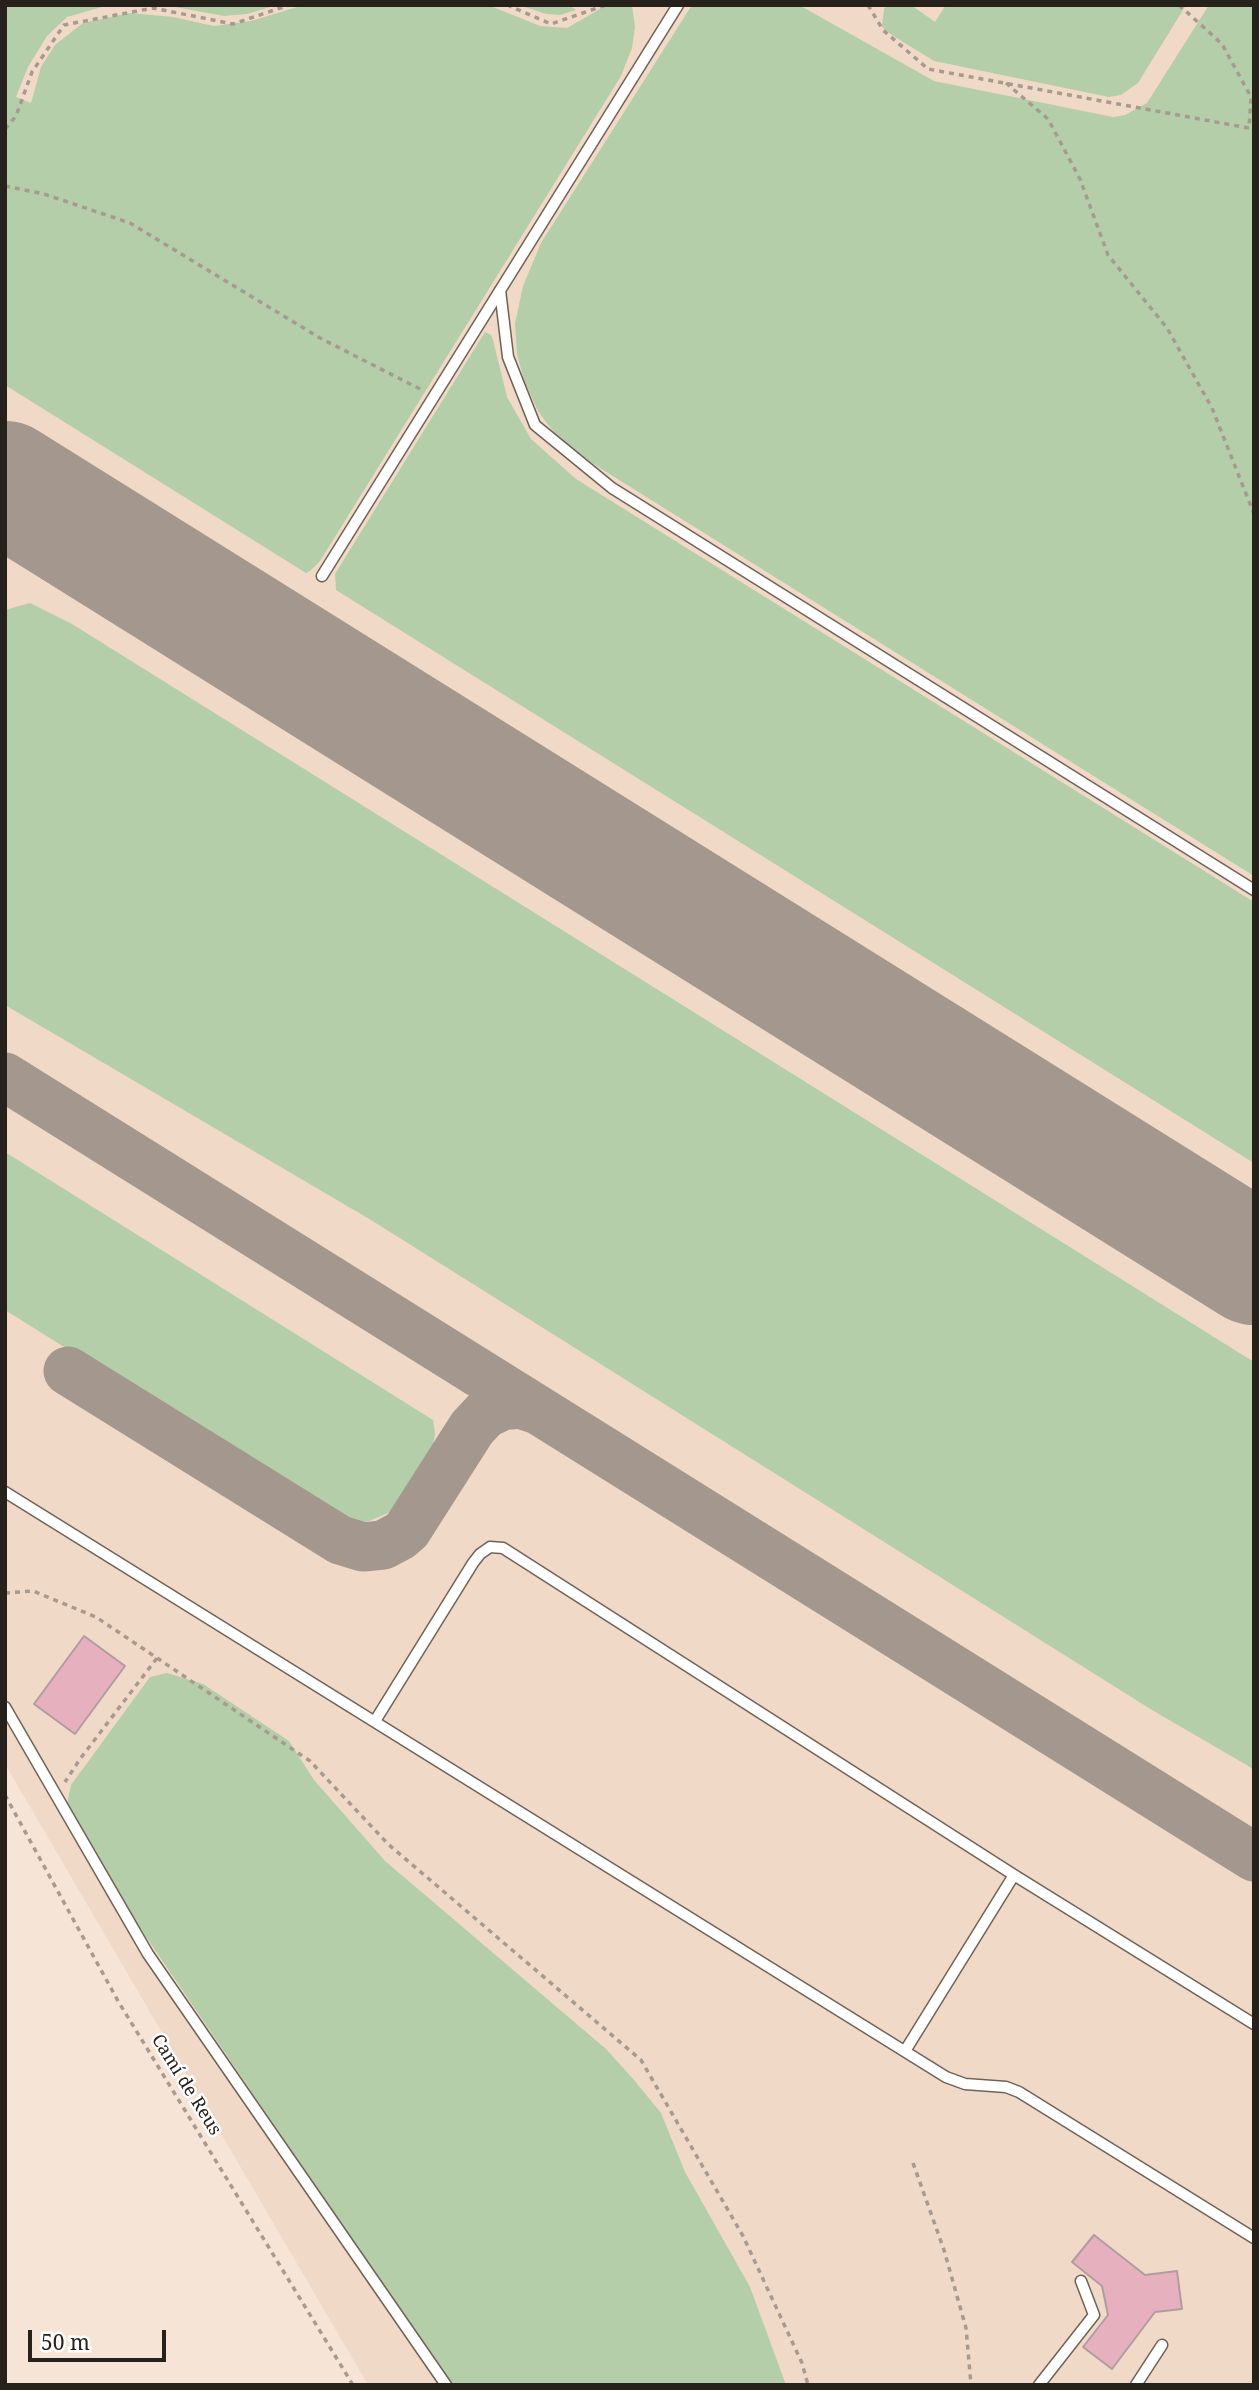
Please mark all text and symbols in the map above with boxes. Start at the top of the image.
street label: Camí de Reus [146,2031,226,2139]
scale bar [32,2316,170,2360]
text: 50 m [41,2328,90,2356]

